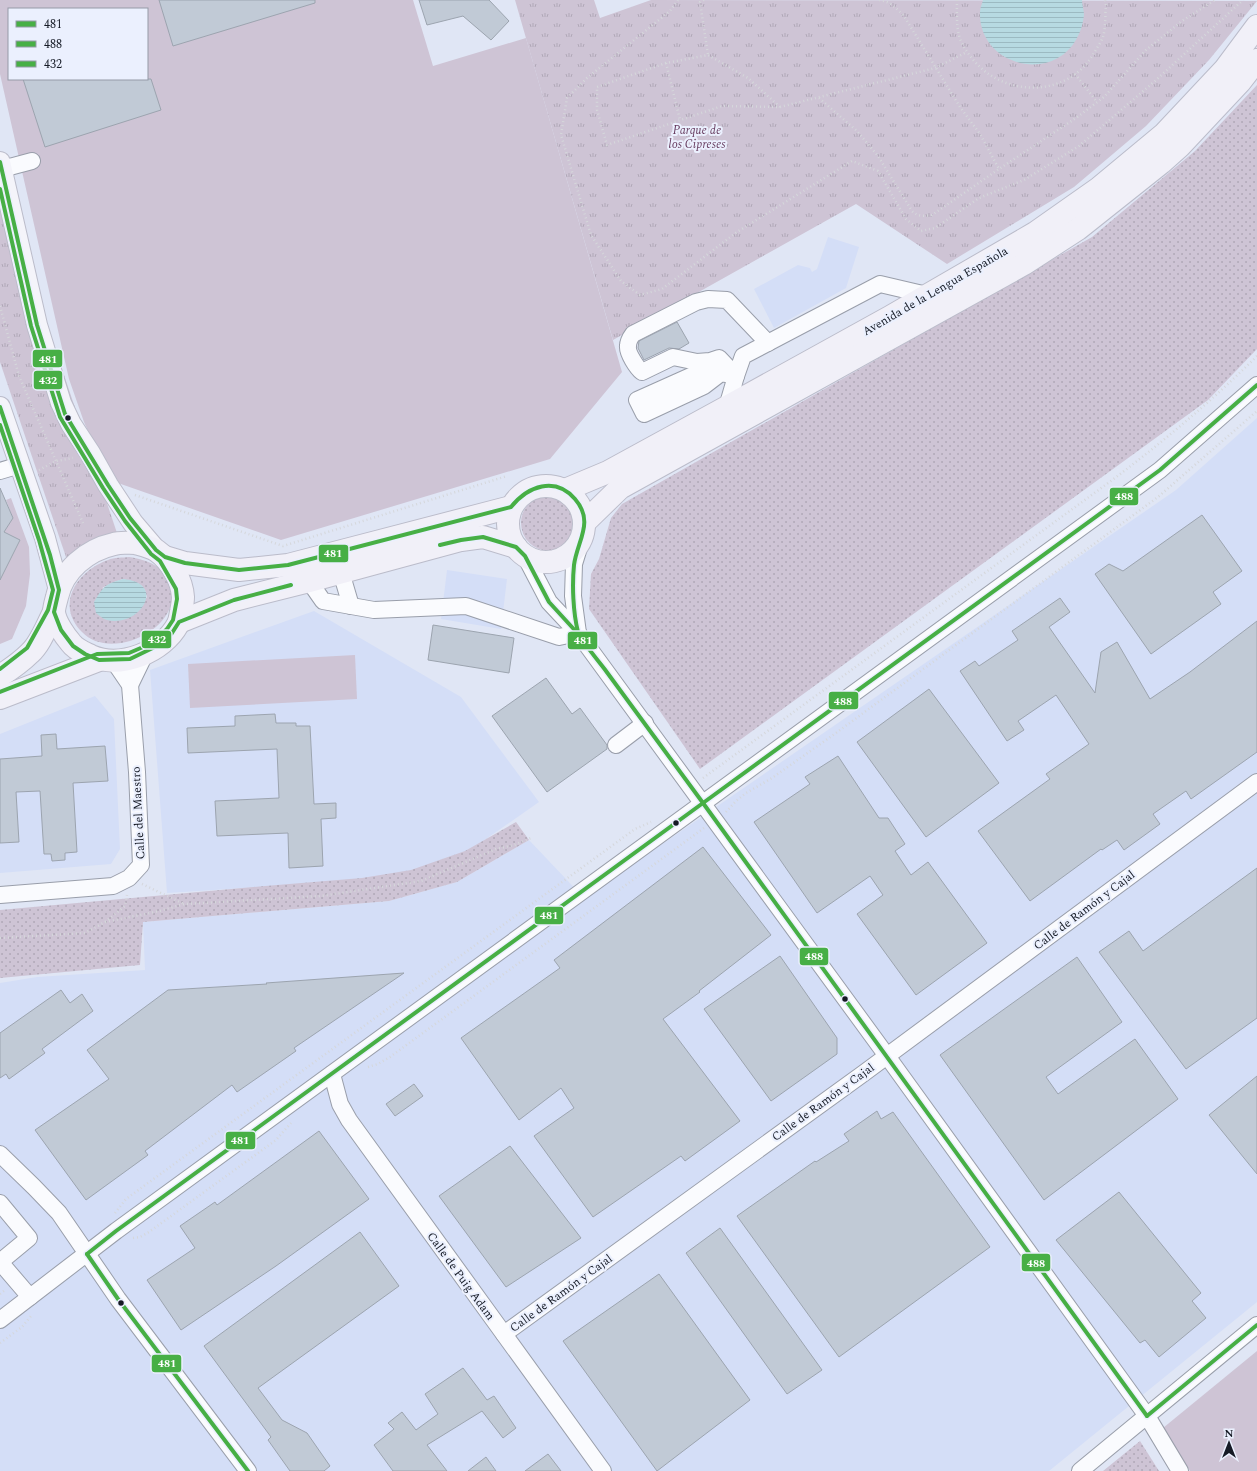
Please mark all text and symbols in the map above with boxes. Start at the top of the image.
legend [8,8,148,80]
text: 481 [44,15,62,34]
text: 488 [44,35,62,54]
text: 432 [44,55,62,74]
park label: Parque de los Cipreses [669,121,726,154]
street label: Avenida de la Lengua Española [859,242,1012,341]
line badge: 481 [32,349,63,368]
text: 481 [39,351,57,368]
line badge: 432 [33,370,63,390]
text: 432 [39,372,57,389]
unlabelled marker [63,413,73,423]
line badge: 488 [1109,487,1139,506]
text: 488 [1115,488,1133,505]
line badge: 481 [318,544,349,563]
text: 481 [324,545,342,562]
line badge: 432 [141,630,172,649]
text: 432 [148,631,166,648]
line badge: 481 [567,631,598,650]
text: 481 [574,632,592,649]
line badge: 488 [828,691,859,710]
text: 488 [834,693,852,710]
street label: Calle del Maestro [127,766,150,860]
unlabelled marker [671,818,681,828]
street label: Calle de Ramón y Cajal [1029,866,1139,955]
line badge: 481 [534,906,564,925]
text: 481 [540,907,558,924]
line badge: 488 [799,947,829,966]
text: 488 [805,948,823,965]
unlabelled marker [840,994,850,1004]
street label: Calle de Ramón y Cajal [768,1059,879,1146]
line badge: 481 [225,1131,256,1150]
text: 481 [231,1132,249,1149]
street label: Calle de Puig Adam [422,1228,499,1324]
street label: Calle de Ramón y Cajal [506,1250,617,1337]
line badge: 488 [1021,1253,1051,1272]
text: 488 [1027,1255,1045,1272]
unlabelled marker [116,1298,126,1308]
line badge: 481 [151,1354,182,1373]
text: 481 [158,1355,176,1372]
north arrow [1209,1423,1249,1463]
text: N [1225,1425,1234,1442]

